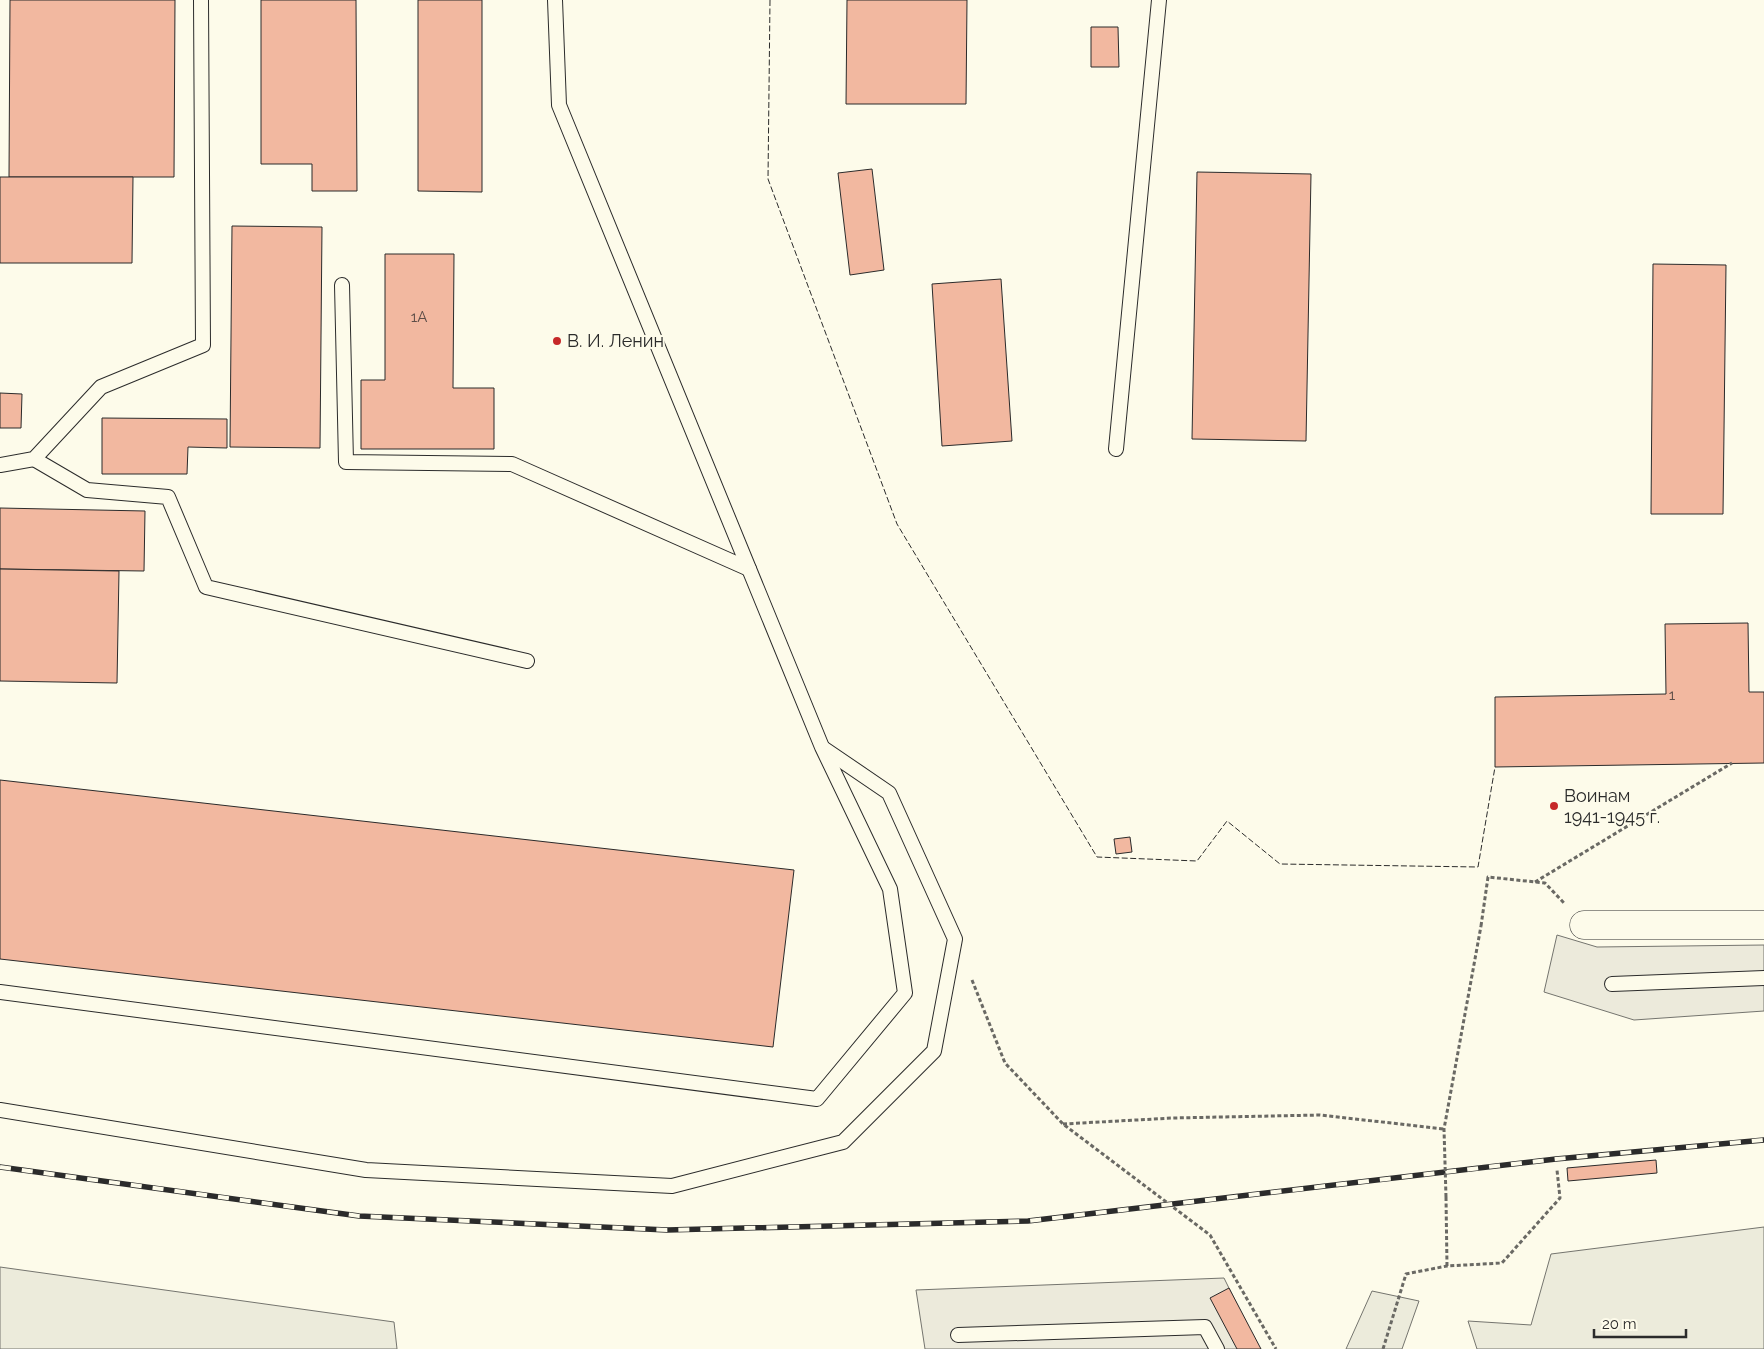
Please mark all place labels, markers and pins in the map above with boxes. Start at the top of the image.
place label: В. И. Ленин [567,330,664,351]
marker: В. И. Ленин [551,335,563,347]
place label: Воинам 1941-1945 г. [1564,785,1660,827]
marker: Воинам 1941-1945 г. [1548,800,1560,812]

